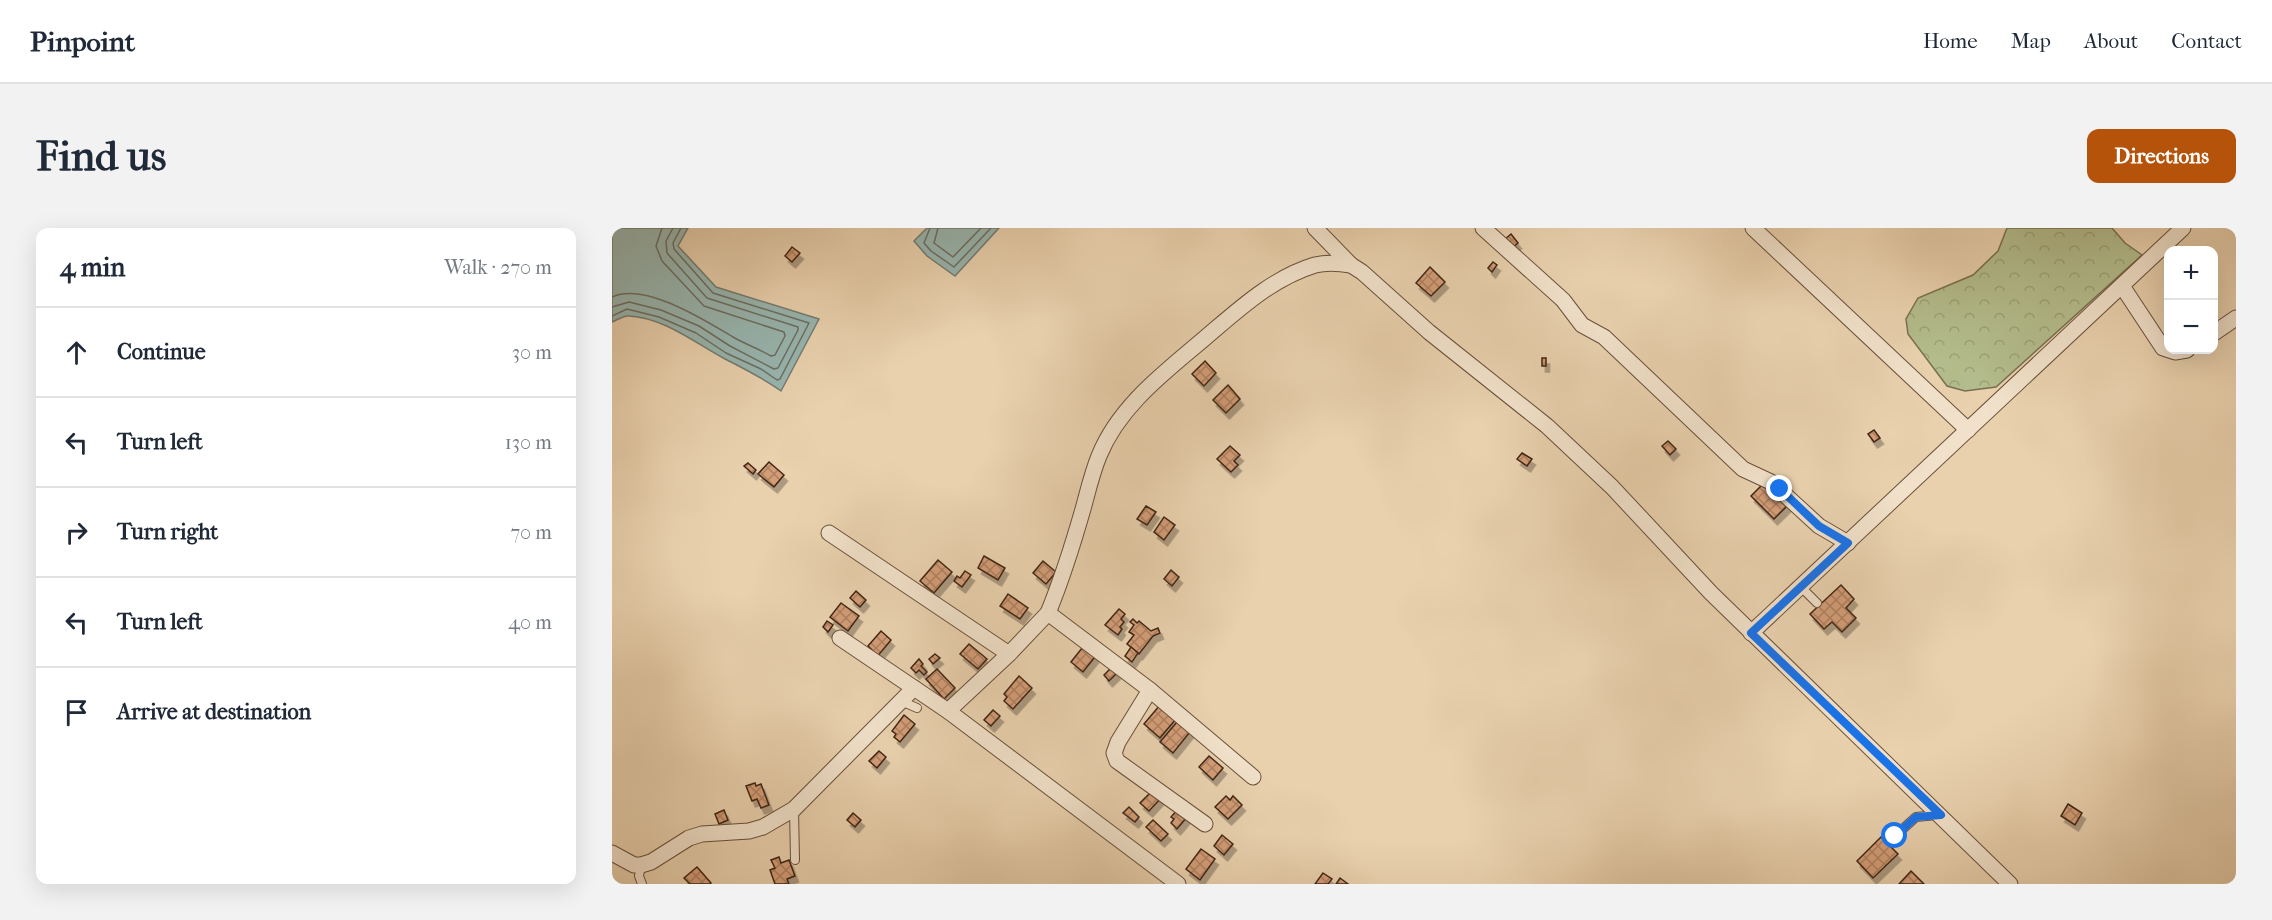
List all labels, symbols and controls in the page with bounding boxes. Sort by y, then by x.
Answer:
text: Pinpoint [30,25,135,58]
text: Home [1923,29,1978,53]
text: Map [2011,29,2051,53]
text: About [2084,29,2138,53]
text: Contact [2171,29,2242,53]
button: Directions [2087,129,2236,183]
text: Find us [36,132,166,181]
map controls [2164,246,2218,354]
button: + [2164,246,2218,300]
text: 4 min [60,252,125,283]
text: Walk · 270 m [444,256,552,279]
button: − [2164,300,2218,354]
icon: ahead [60,336,93,369]
text: Continue [117,339,206,365]
text: 30 m [512,341,552,364]
icon: left [60,426,93,459]
text: Turn left [117,429,203,455]
text: 130 m [505,431,552,454]
route end [1766,475,1792,501]
icon: right [60,516,93,549]
text: Turn right [117,519,218,545]
text: 70 m [510,521,552,544]
icon: left [60,606,93,639]
text: Turn left [117,609,203,635]
text: 40 m [508,611,552,634]
icon: arrive [60,696,93,729]
text: Arrive at destination [117,699,311,725]
route start [1881,822,1907,848]

